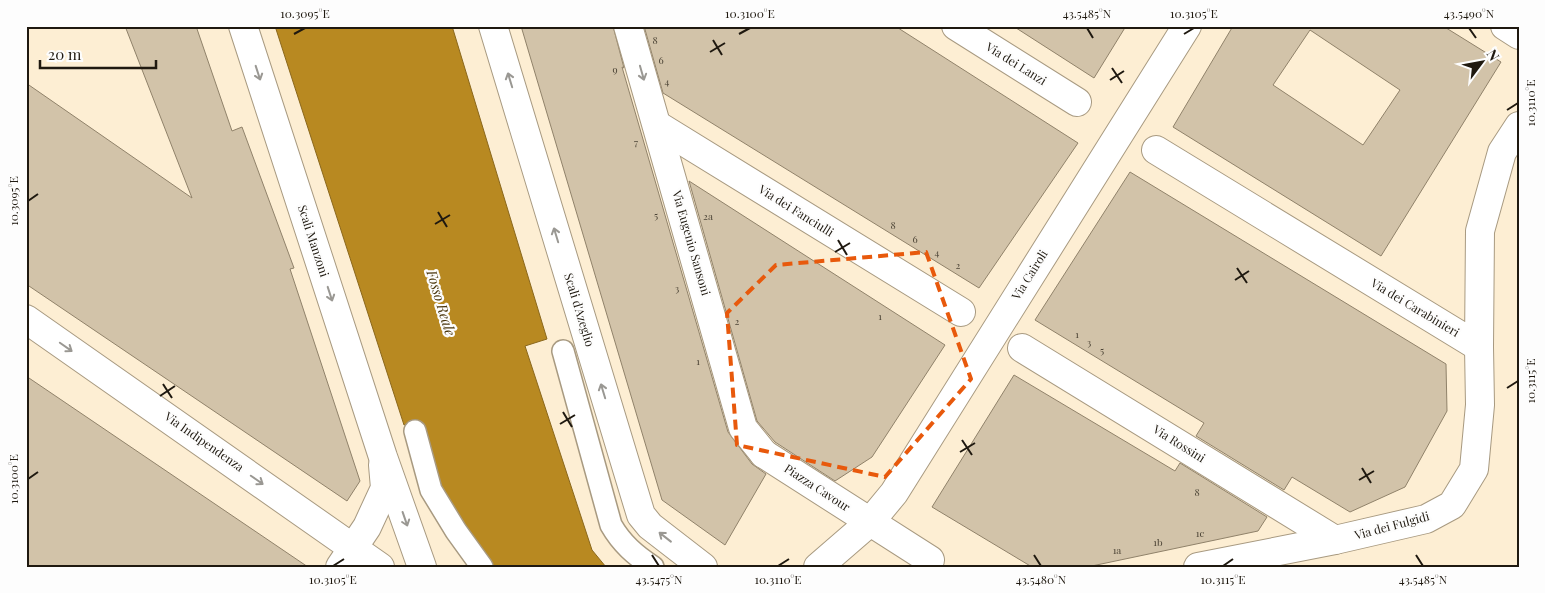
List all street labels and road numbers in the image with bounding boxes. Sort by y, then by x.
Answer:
street label: Via dei Lanzi [982,38,1050,88]
street label: Via dei Fanciulli [755,180,837,240]
street label: Via Eugenio Sansoni [669,187,715,298]
street label: Scali Manzoni [295,203,333,279]
street label: Via Cairoli [1007,246,1051,303]
street label: Scali d'Azeglio [561,271,599,349]
street label: Via dei Carabinieri [1367,274,1463,340]
street label: Via Indipendenza [161,407,247,475]
street label: Via Rossini [1149,420,1209,466]
street label: Piazza Cavour [781,460,854,515]
street label: Via dei Fulgidi [1352,507,1431,543]

